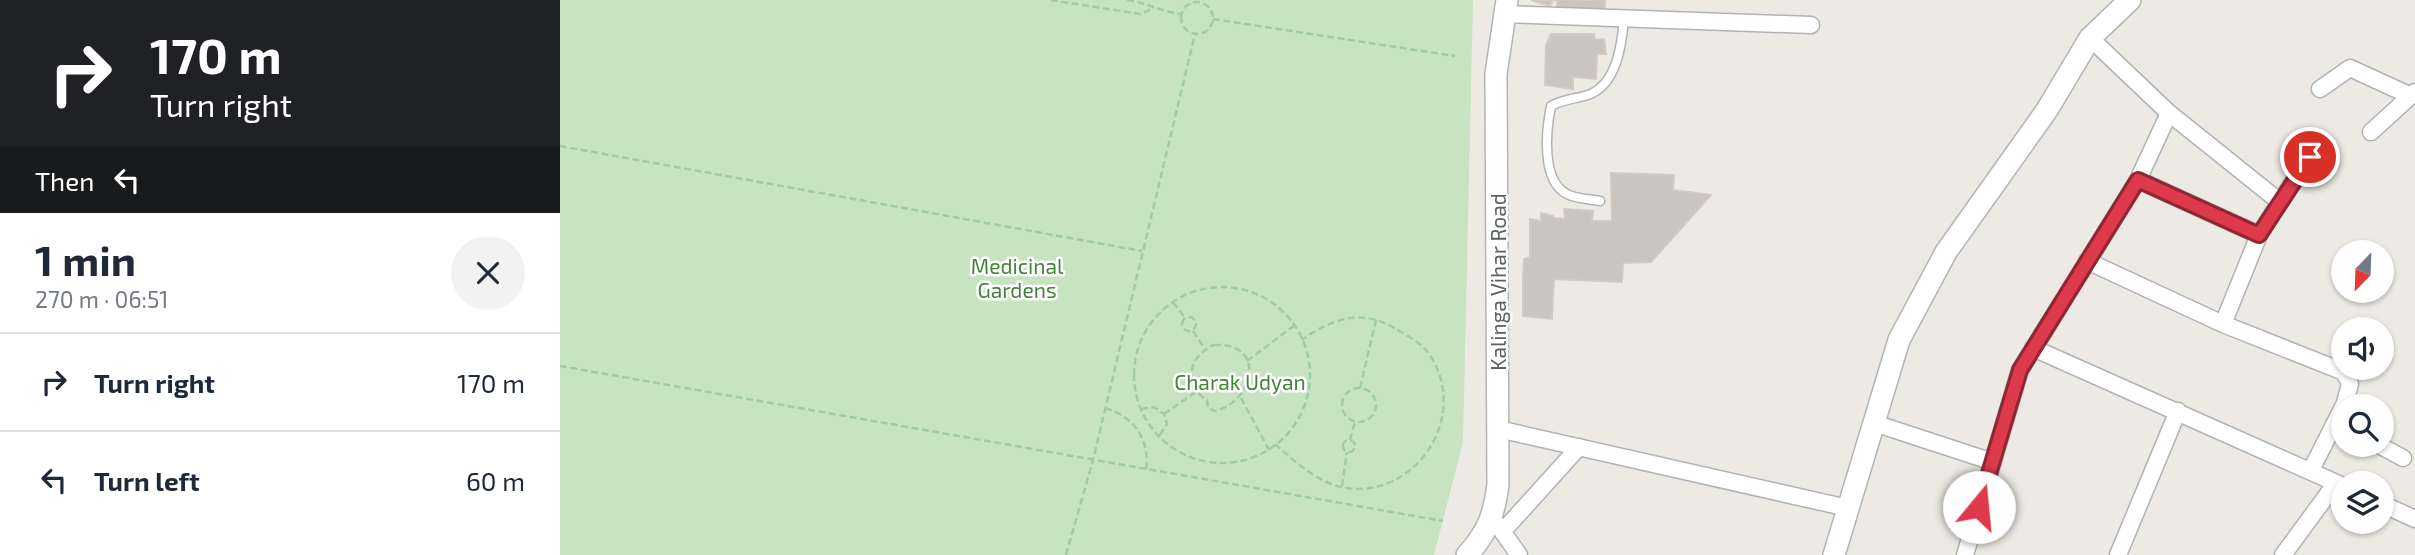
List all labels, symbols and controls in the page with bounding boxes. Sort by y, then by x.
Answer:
text: 170 m [150,25,282,84]
icon: right [35,28,126,119]
text: Turn right [150,85,292,123]
pin [2280,127,2340,187]
icon: arrive [2291,138,2329,176]
icon: left [108,161,146,199]
text: Then [35,165,94,196]
street label: Kalinga Vihar Road [1485,193,1510,371]
text: 1 min [35,234,136,284]
button: close [451,236,525,310]
north arrow [2331,240,2394,303]
map controls [2331,240,2394,534]
park label: Medicinal Gardens [971,253,1064,302]
text: 270 m · 06:51 [35,285,168,313]
button: sound [2331,317,2394,380]
icon: right [35,363,73,401]
text: Turn right [94,367,215,398]
text: 170 m [457,367,525,398]
park label: Charak Udyan [1174,369,1306,394]
button: search [2331,394,2394,457]
icon: left [35,461,73,499]
text: Turn left [94,465,200,496]
text: 60 m [466,465,525,496]
position arrow [1942,470,2016,544]
button: layers [2331,471,2394,534]

